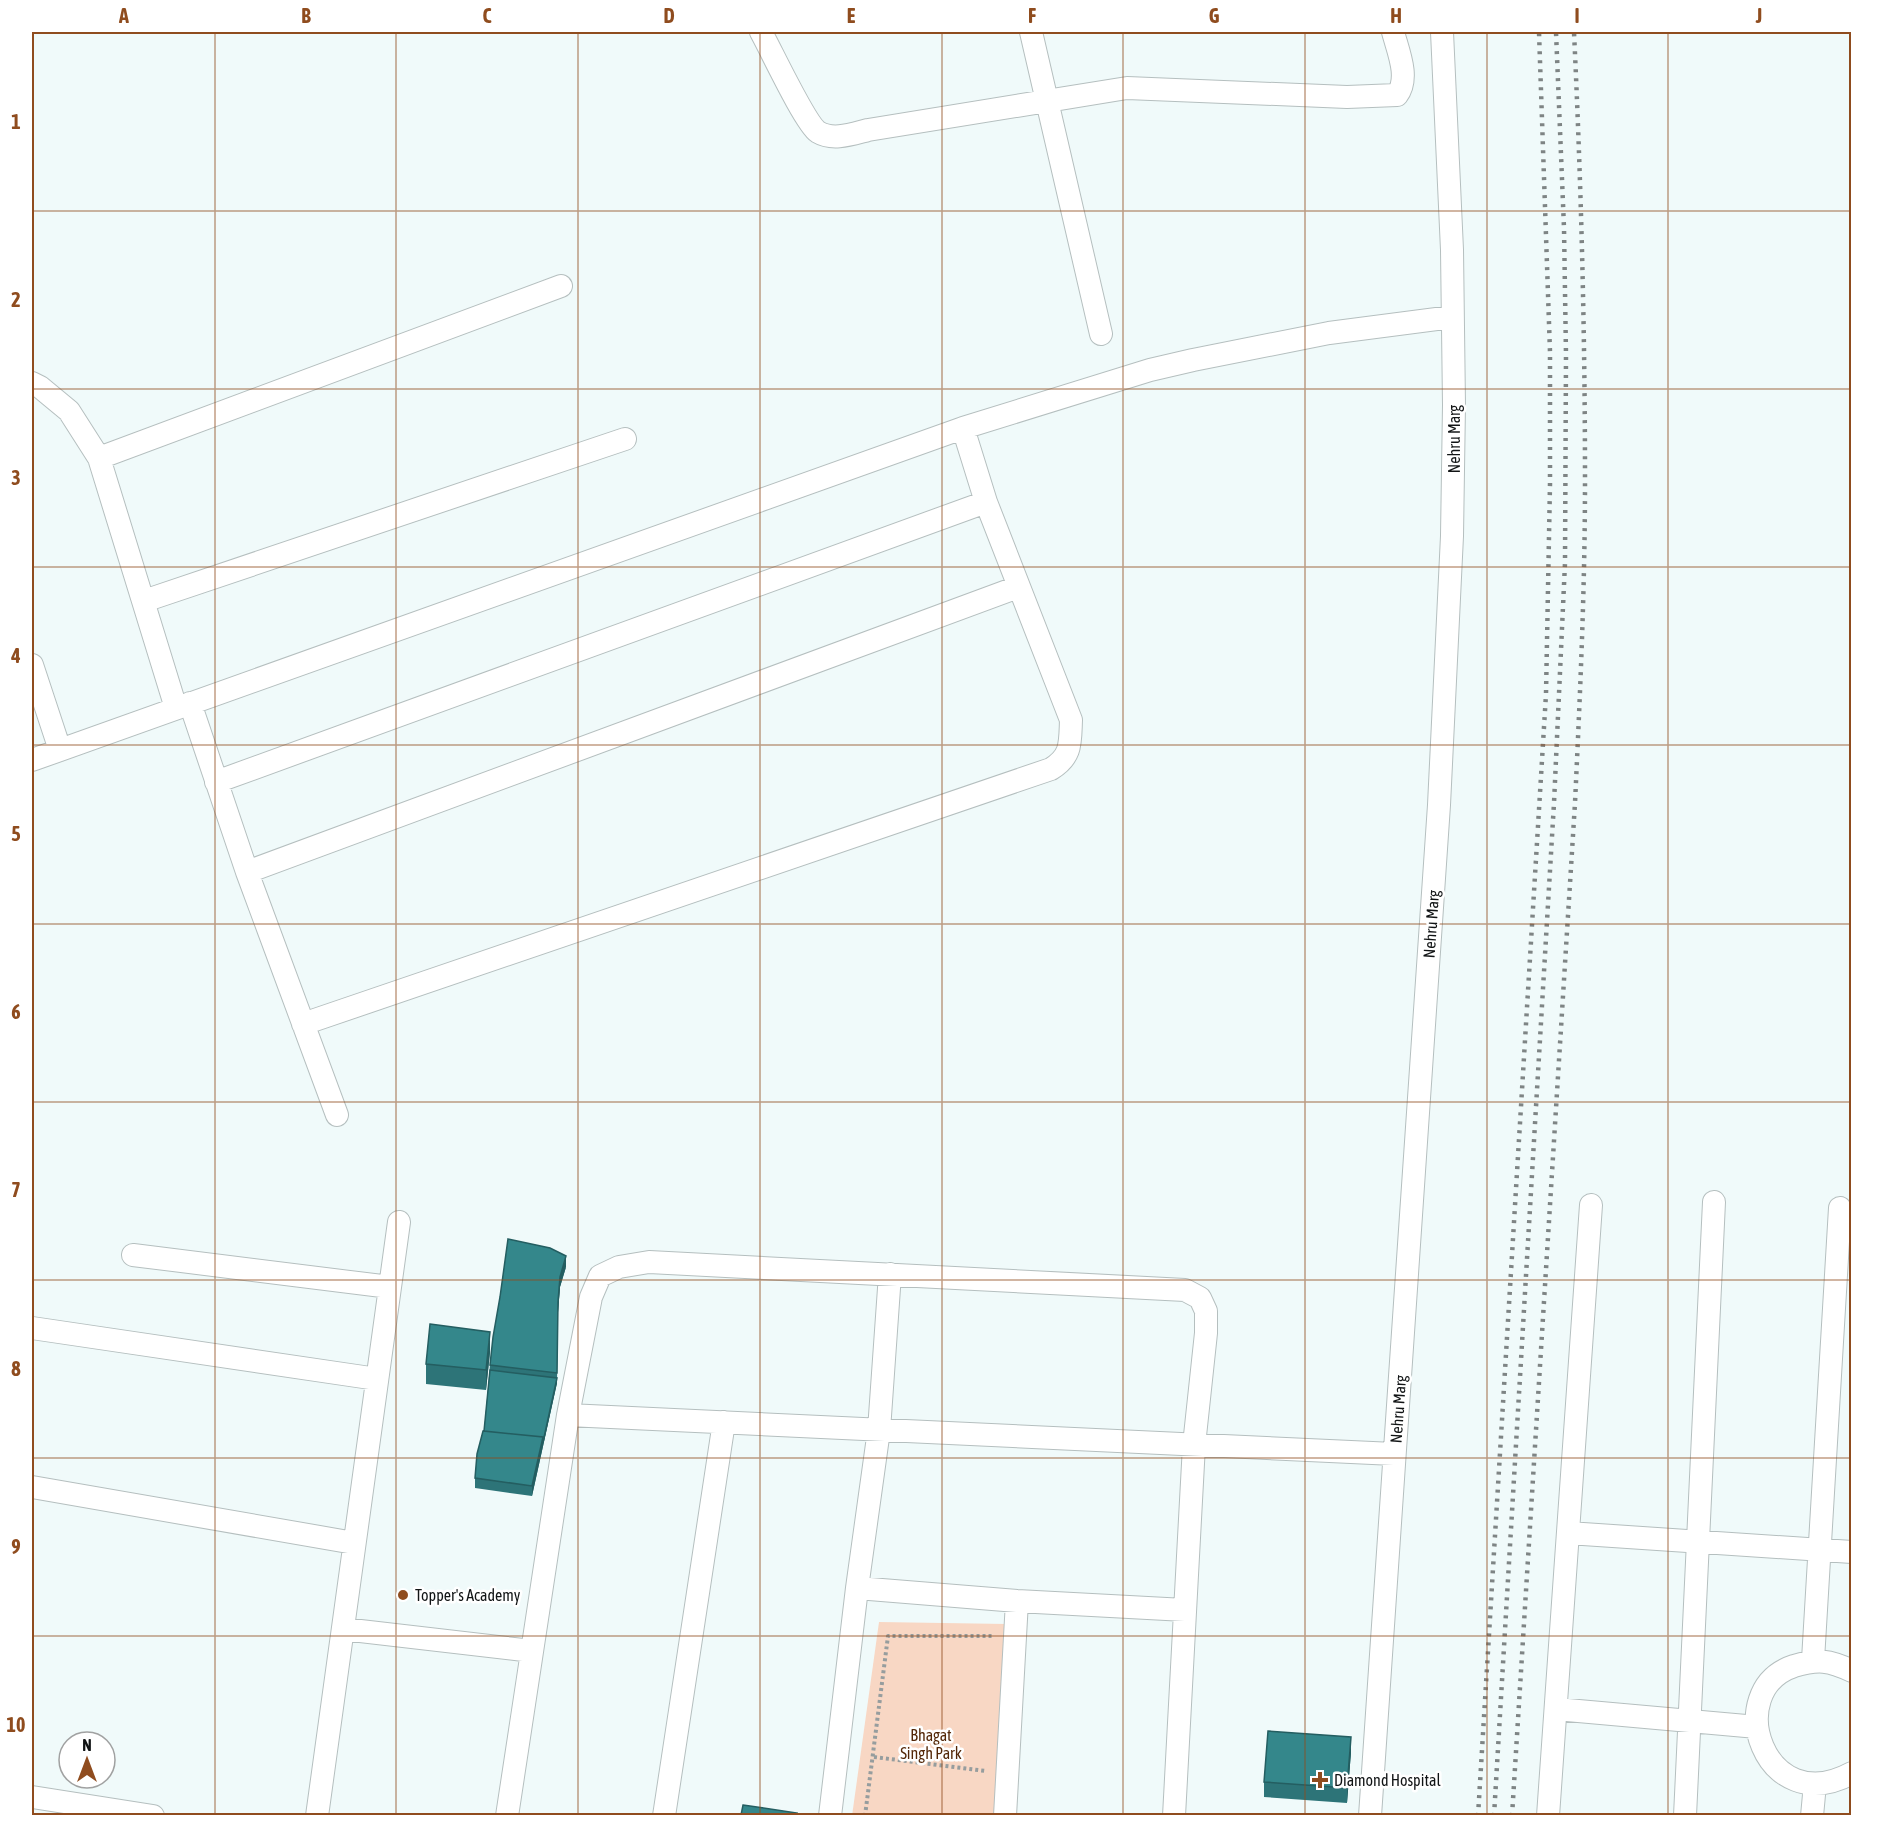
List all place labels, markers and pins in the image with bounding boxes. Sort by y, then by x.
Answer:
place label: Topper's Academy [415,1586,521,1605]
marker: Topper's Academy [396,1588,410,1602]
marker: Diamond Hospital [1311,1771,1329,1789]
place label: Diamond Hospital [1334,1771,1441,1790]

